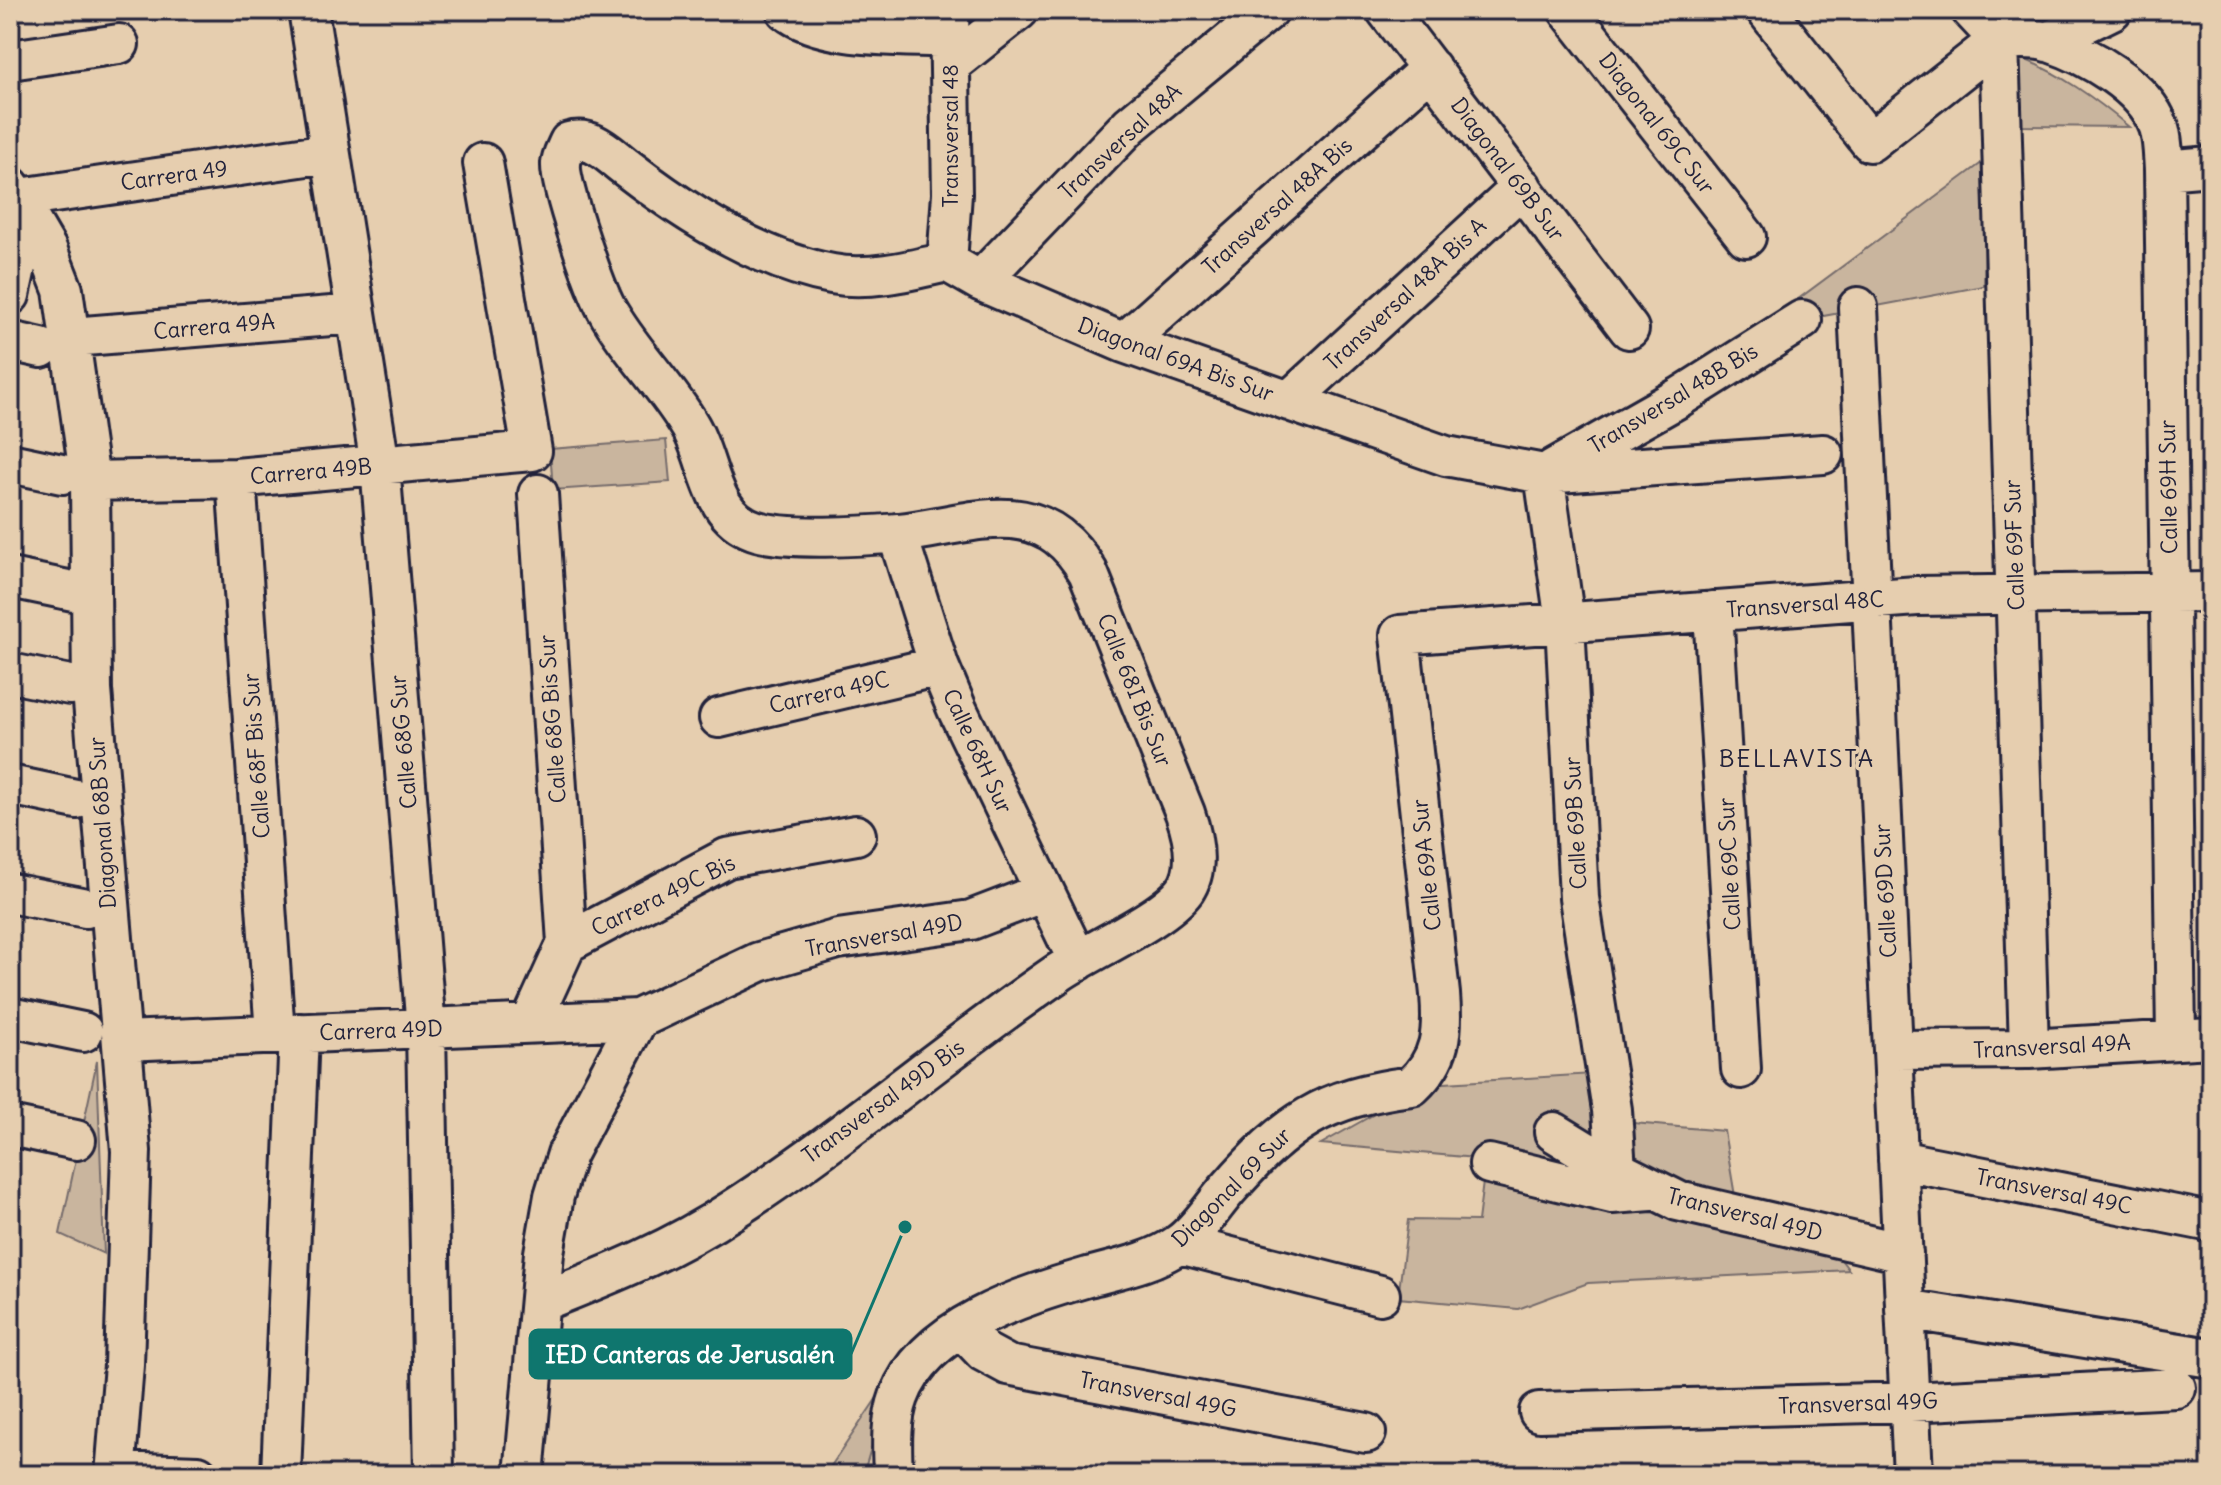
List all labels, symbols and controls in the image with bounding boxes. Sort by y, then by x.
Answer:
street label: Diagonal 69C Sur [1593,47,1721,199]
street label: Transversal 48 [936,64,964,208]
street label: Transversal 48A [1053,77,1187,205]
street label: Diagonal 69B Sur [1445,92,1571,246]
street label: Transversal 48A Bis [1196,131,1358,281]
street label: Carrera 49 [119,154,229,196]
street label: Transversal 48A Bis A [1318,212,1492,376]
street label: Carrera 49A [152,307,276,345]
street label: Diagonal 69A Bis Sur [1074,311,1278,407]
street label: Transversal 48B Bis [1583,336,1763,460]
street label: Calle 69H Sur [2153,420,2183,554]
street label: Carrera 49B [249,452,373,490]
street label: Calle 69F Sur [1998,479,2030,611]
street label: Transversal 48C [1725,585,1885,623]
street label: Calle 68I Bis Sur [1092,609,1178,771]
street label: Calle 68G Bis Sur [532,634,572,804]
street label: Carrera 49C [766,665,892,719]
street label: Calle 68F Bis Sur [236,672,276,840]
street label: Calle 68G Sur [383,674,423,810]
street label: Calle 68H Sur [937,684,1019,818]
street label: Diagonal 68B Sur [82,736,122,910]
district label: BELLAVISTA [1719,743,1875,773]
street label: Calle 69B Sur [1558,756,1592,890]
street label: Calle 69C Sur [1712,797,1746,931]
street label: Calle 69A Sur [1405,798,1447,932]
street label: Calle 69D Sur [1868,823,1902,959]
street label: Carrera 49C Bis [586,848,740,942]
street label: Transversal 49D [803,907,965,963]
street label: Carrera 49D [319,1014,443,1046]
street label: Transversal 49A [1972,1028,2132,1064]
street label: Transversal 49D Bis [796,1033,970,1169]
street label: Diagonal 69 Sur [1165,1121,1297,1253]
street label: Transversal 49C [1974,1162,2134,1220]
street label: Transversal 49D [1664,1181,1826,1247]
callout: IED Canteras de Jerusalén [530,1330,851,1378]
text: IED Canteras de Jerusalén [545,1339,835,1369]
street label: Transversal 49G [1077,1365,1239,1423]
street label: Transversal 49G [1778,1386,1938,1420]

